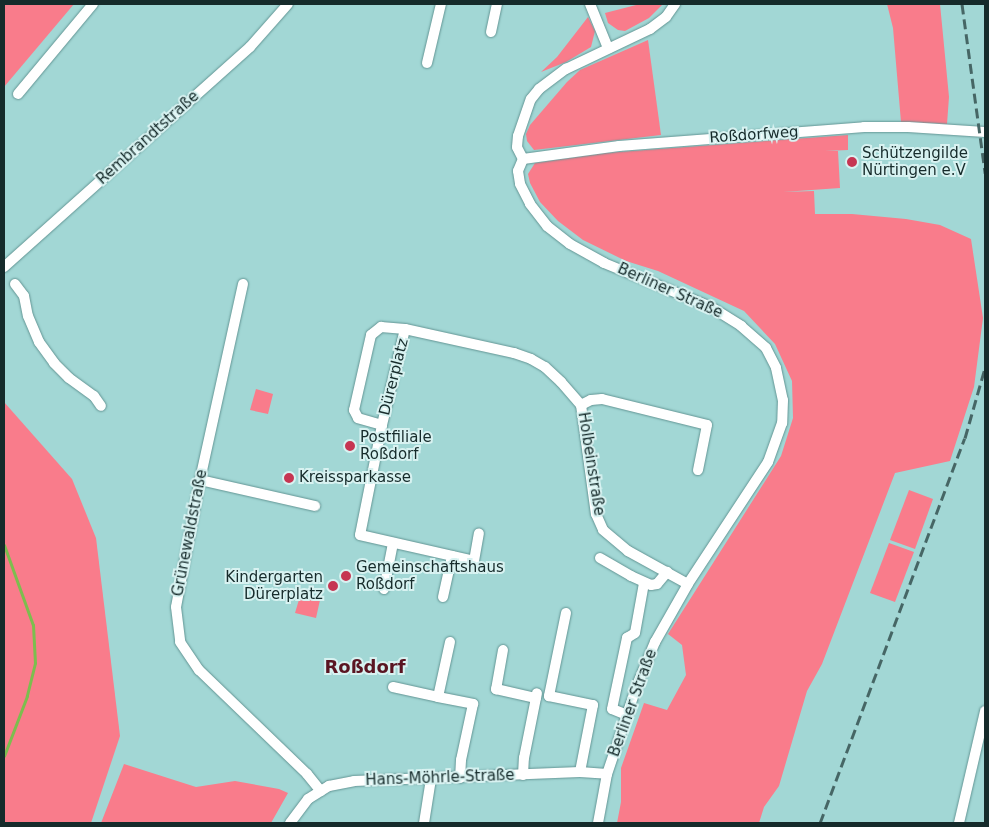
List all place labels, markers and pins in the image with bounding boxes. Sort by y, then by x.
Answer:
place label: Schützengilde Nürtingen e.V [862,144,968,179]
marker: Schützengilde Nürtingen e.V [846,156,858,168]
place label: Postfiliale Roßdorf [360,428,432,463]
marker: Postfiliale Roßdorf [344,440,356,452]
place label: Kreissparkasse [299,469,411,487]
marker: Kreissparkasse [283,472,295,484]
place label: Gemeinschaftshaus Roßdorf [356,558,504,593]
place label: Kindergarten Dürerplatz [225,568,323,603]
marker: Gemeinschaftshaus Roßdorf [340,570,352,582]
marker: Kindergarten Dürerplatz [327,580,339,592]

